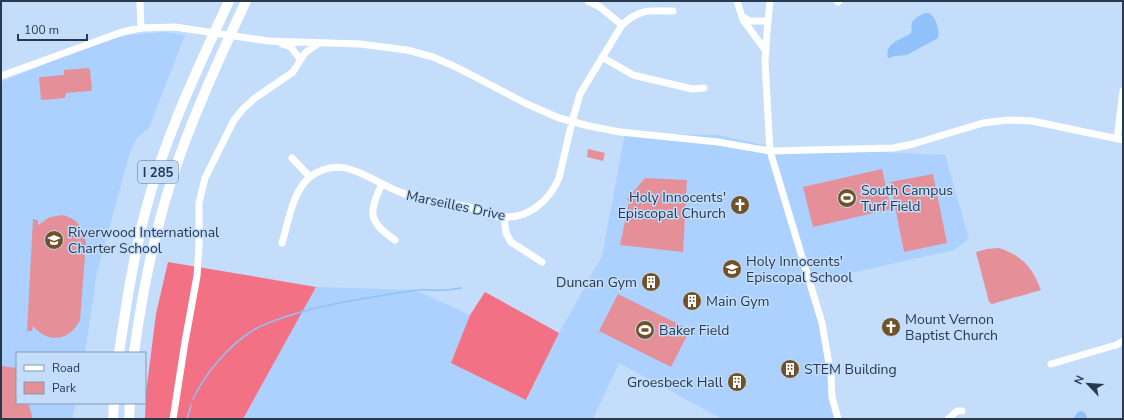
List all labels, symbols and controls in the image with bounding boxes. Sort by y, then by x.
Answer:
scale bar [18,16,87,42]
text: 100 m [24,22,59,38]
road number: I 285 [138,161,178,183]
place label: South Campus Turf Field [861,181,953,216]
street label: Marseilles Drive [405,186,507,225]
sports icon: South Campus Turf Field [836,187,858,209]
place label: Holy Innocents' Episcopal Church [618,188,726,223]
church icon: Holy Innocents' Episcopal Church [729,194,751,216]
place label: Riverwood International Charter School [68,223,220,258]
school or university icon: Riverwood International Charter School [43,229,65,251]
place label: Holy Innocents' Episcopal School [746,252,853,287]
school or university icon: Holy Innocents' Episcopal School [721,258,743,280]
building icon: Duncan Gym [640,271,662,293]
place label: Duncan Gym [556,273,637,292]
building icon: Main Gym [681,290,703,312]
place label: Main Gym [706,292,770,311]
place label: Mount Vernon Baptist Church [905,310,998,345]
church icon: Mount Vernon Baptist Church [880,316,902,338]
sports icon: Baker Field [634,319,656,341]
place label: Baker Field [659,321,729,340]
legend [16,352,146,404]
building icon: STEM Building [779,358,801,380]
text: Road [52,360,80,376]
place label: STEM Building [804,360,897,379]
north arrow [1068,364,1108,404]
building icon: Groesbeck Hall [726,371,748,393]
place label: Groesbeck Hall [627,373,724,392]
text: N [1071,373,1088,387]
text: Park [52,380,77,396]

